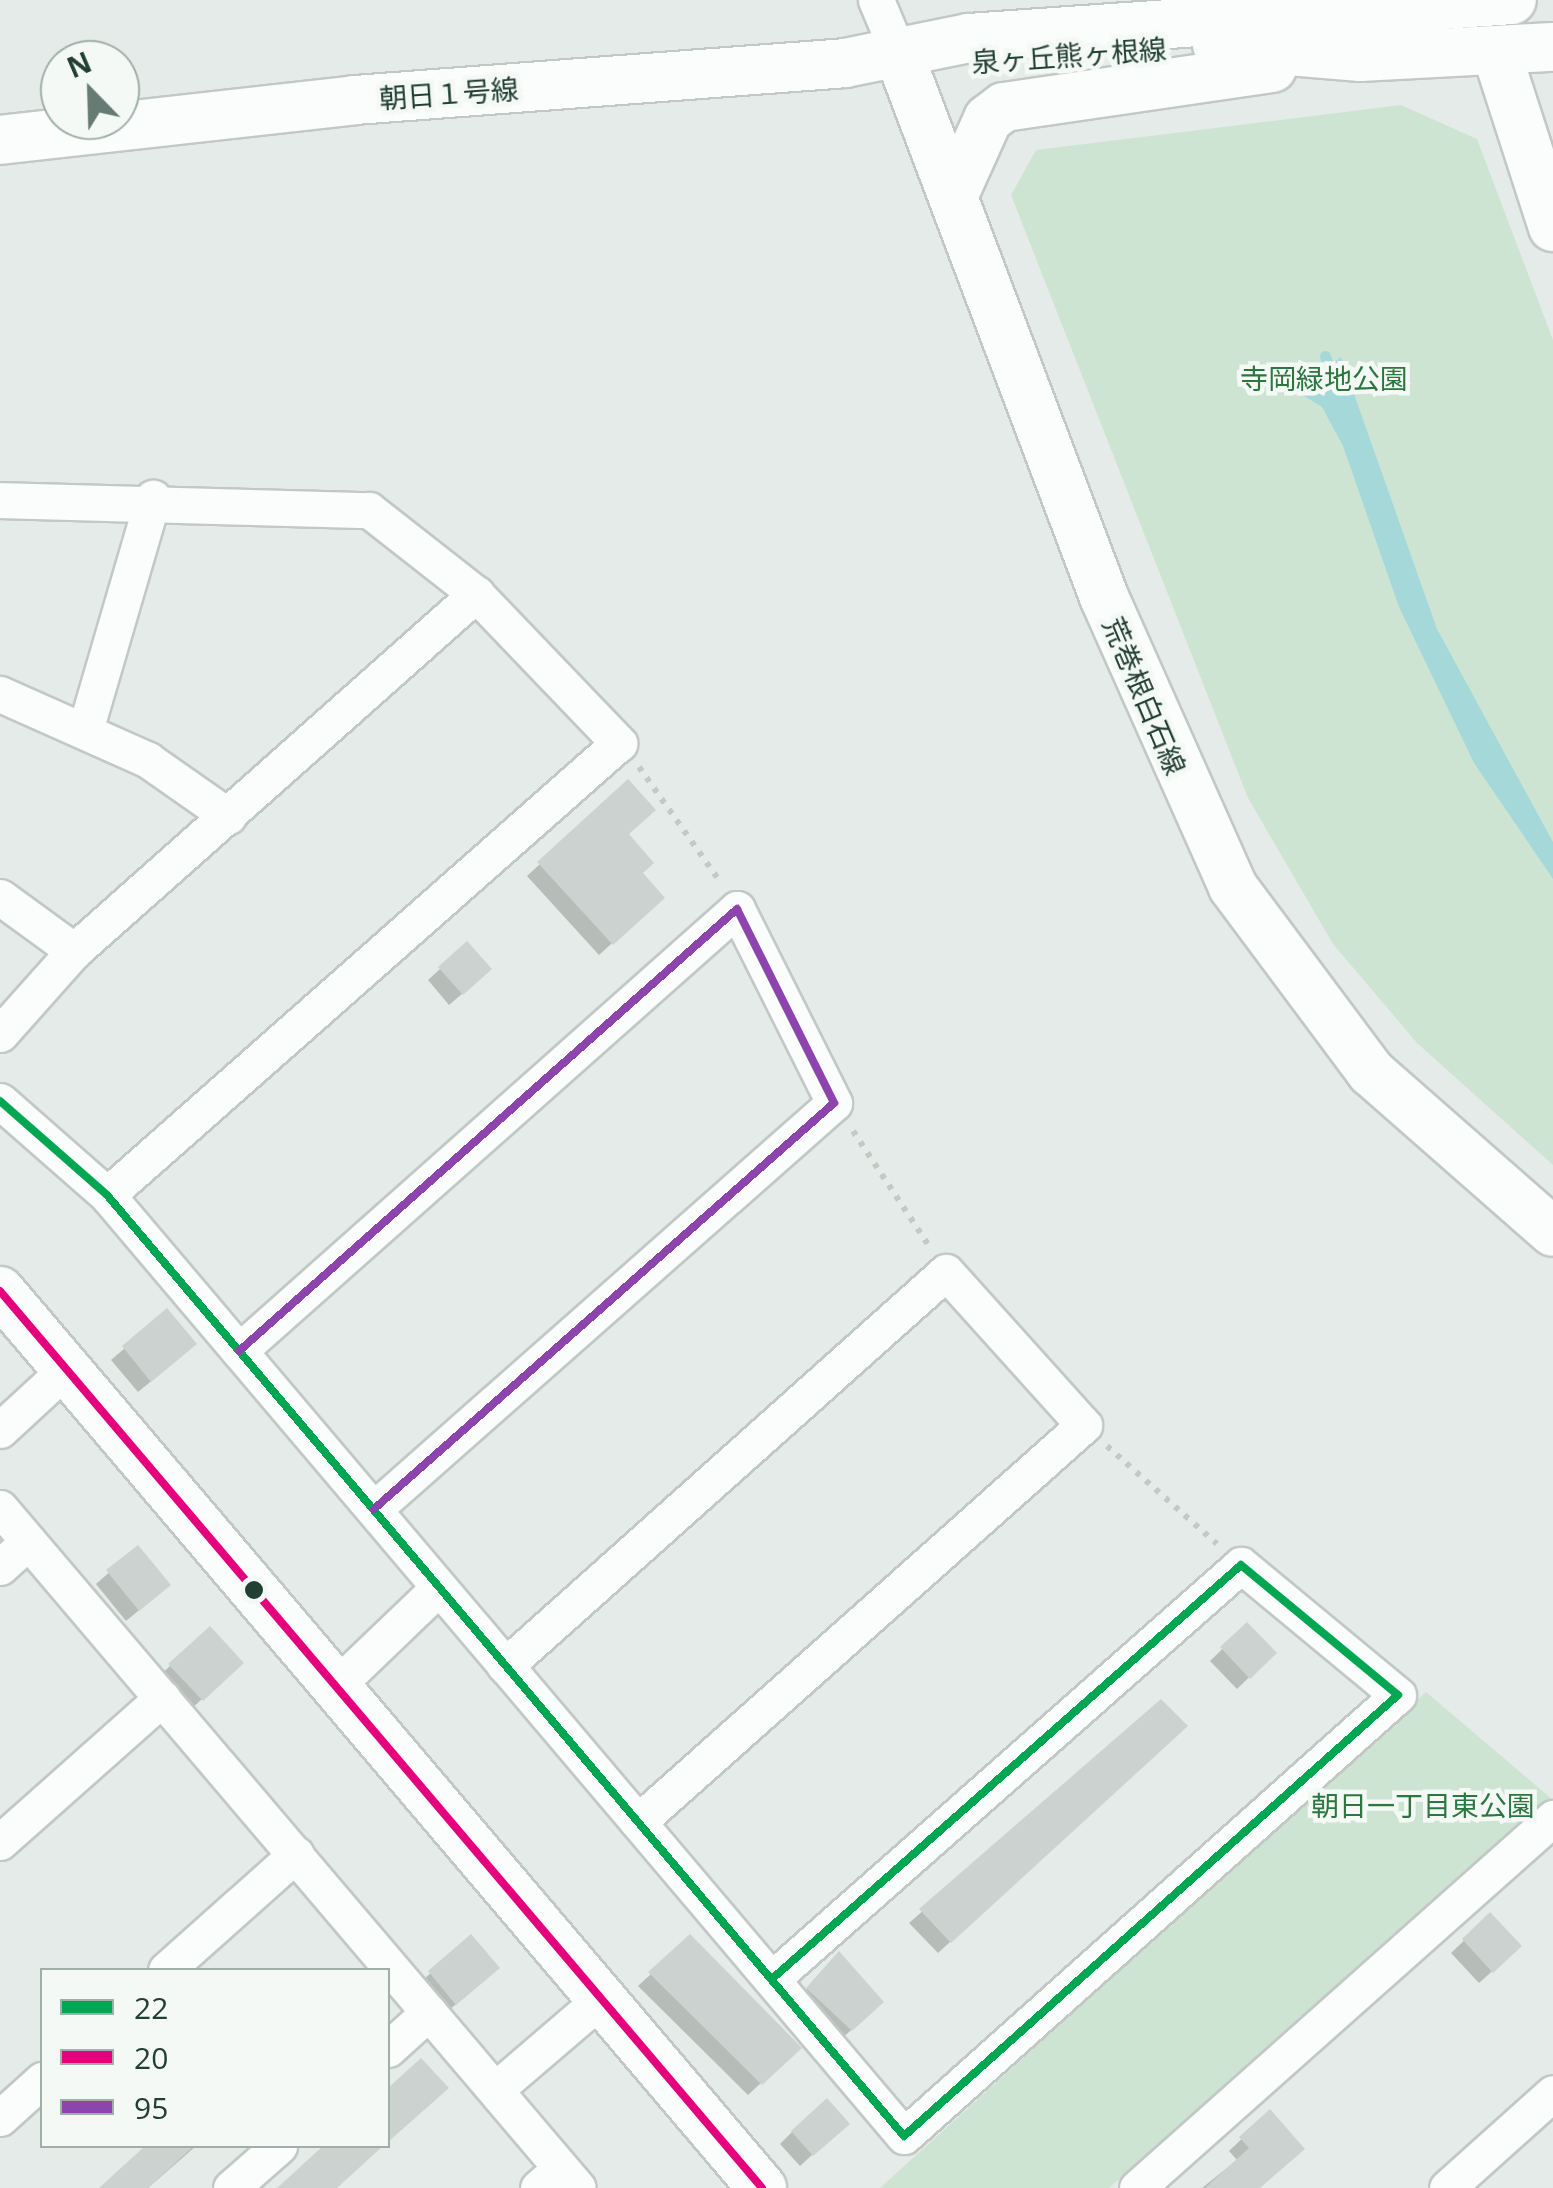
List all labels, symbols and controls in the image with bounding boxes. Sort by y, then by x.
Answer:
street label: 泉ヶ丘熊ヶ根線 [970,31,1168,79]
north arrow [40,40,140,140]
text: N [61,42,97,86]
street label: 朝日１号線 [378,71,520,115]
park label: 寺岡緑地公園 [1240,361,1408,395]
street label: 荒巻根白石線 [1097,612,1193,780]
unlabelled marker [244,1580,264,1600]
park label: 朝日一丁目東公園 [1311,1788,1535,1822]
legend [40,1968,390,2148]
text: 22 [134,1987,168,2028]
text: 20 [134,2037,168,2078]
text: 95 [134,2087,168,2128]

